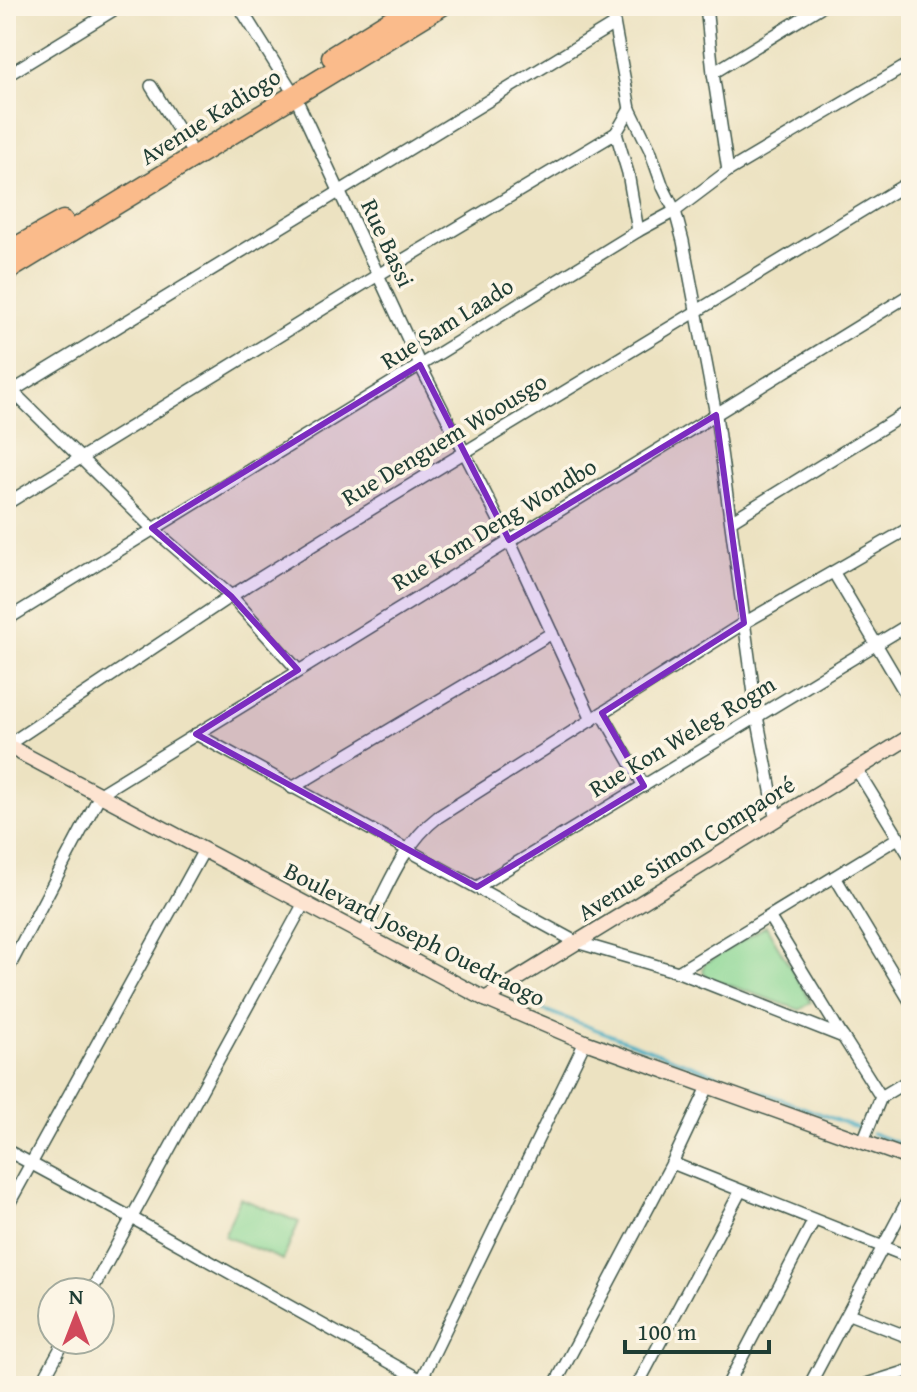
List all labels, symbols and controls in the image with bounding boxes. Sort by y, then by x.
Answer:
street label: Avenue Kadiogo [133,59,287,173]
street label: Rue Bassi [352,193,424,293]
street label: Rue Sam Laado [374,268,520,378]
street label: Rue Denguem Woousgo [335,364,553,514]
street label: Rue Kom Deng Wondbo [385,449,603,599]
street label: Rue Kon Weleg Rogm [582,666,782,806]
street label: Avenue Simon Compaoré [570,767,802,929]
street label: Boulevard Joseph Ouedraogo [278,853,552,1015]
north arrow [36,1276,116,1356]
text: N [69,1280,84,1312]
scale bar [625,1304,769,1354]
text: 100 m [637,1314,697,1349]

